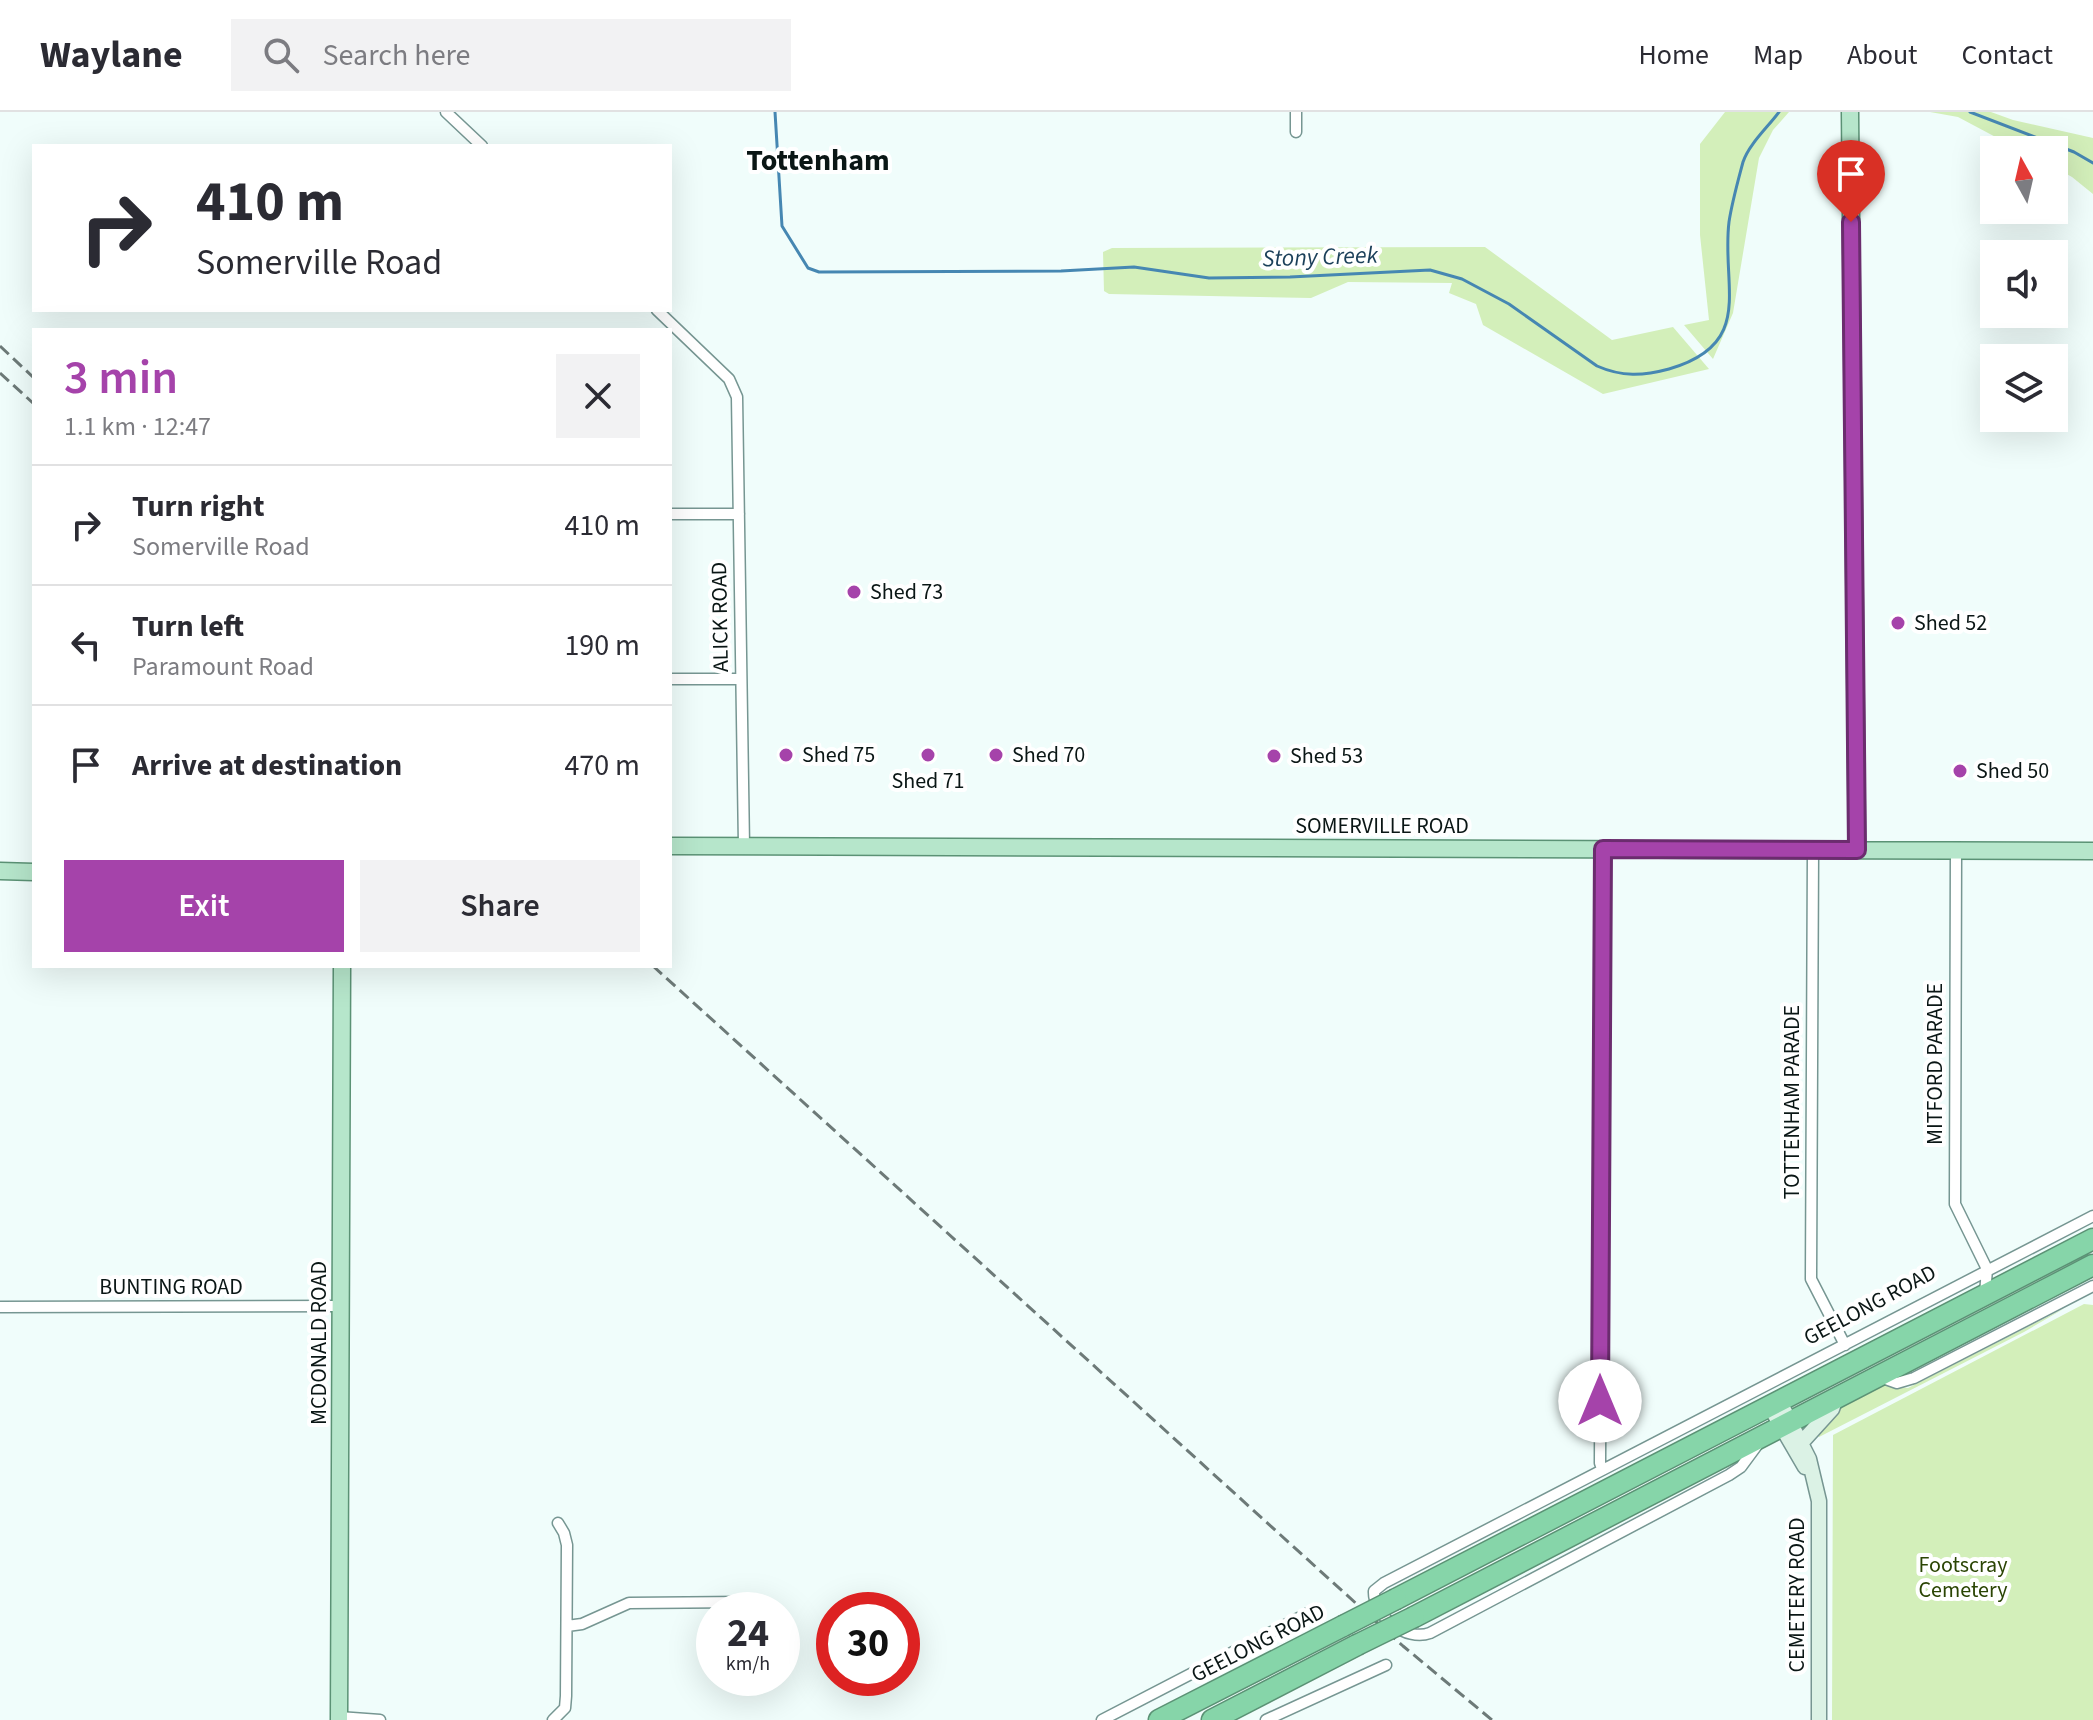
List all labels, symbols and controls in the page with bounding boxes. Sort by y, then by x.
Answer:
search box [231,19,791,91]
text: Waylane [40,28,183,82]
icon: search [259,33,303,77]
text: Search here [323,34,471,77]
text: Home [1638,35,1709,75]
text: Map [1753,35,1803,75]
text: About [1847,35,1918,75]
text: Contact [1962,35,2053,75]
north arrow [1980,136,2068,224]
map controls [1980,136,2068,432]
district label: Tottenham [746,139,890,182]
pin [1817,140,1885,222]
icon: arrive [1829,152,1873,196]
text: 410 m [196,163,344,242]
icon: right [64,176,168,280]
text: Somerville Road [196,237,442,288]
water label: Stony Creek [1262,237,1379,277]
button: sound [1980,240,2068,328]
text: 3 min [64,344,178,412]
button: layers [1980,344,2068,432]
button: close [556,354,640,438]
text: 1.1 km · 12:47 [64,408,211,445]
text: Turn right [132,485,264,528]
icon: right [64,503,108,547]
text: 410 m [564,504,640,547]
text: Somerville Road [132,528,310,565]
street label: ALICK ROAD [703,561,737,673]
place label: Shed 73 [870,576,943,608]
marker: Shed 73 [845,583,863,601]
text: Turn left [132,605,244,648]
place label: Shed 52 [1914,607,1987,639]
marker: Shed 52 [1889,614,1907,632]
icon: left [64,623,108,667]
text: 190 m [564,624,640,667]
text: Paramount Road [132,648,314,685]
place label: Shed 75 [802,739,875,771]
place label: Shed 70 [1012,739,1085,771]
place label: Shed 53 [1290,740,1363,772]
icon: arrive [64,743,108,787]
text: Arrive at destination [132,744,402,787]
text: 470 m [564,744,640,787]
marker: Shed 75 [777,746,795,764]
marker: Shed 71 [919,746,937,764]
marker: Shed 70 [987,746,1005,764]
marker: Shed 53 [1265,747,1283,765]
place label: Shed 50 [1976,755,2049,787]
marker: Shed 50 [1951,762,1969,780]
place label: Shed 71 [891,765,965,797]
street label: SOMERVILLE ROAD [1295,810,1469,842]
button: Exit [64,860,344,952]
button: Share [360,860,640,952]
street label: MITFORD PARADE [1919,983,1951,1145]
street label: TOTTENHAM PARADE [1776,1005,1808,1199]
street label: GEELONG ROAD [1798,1257,1942,1353]
street label: MCDONALD ROAD [303,1261,335,1425]
street label: BUNTING ROAD [99,1271,243,1303]
position arrow [1558,1359,1642,1443]
street label: CEMETERY ROAD [1781,1518,1813,1672]
park label: Footscray Cemetery [1919,1549,2008,1606]
speed limit sign: 30 [816,1592,920,1696]
street label: GEELONG ROAD [1186,1596,1330,1690]
text: 24 [727,1605,769,1662]
text: km/h [726,1650,770,1678]

